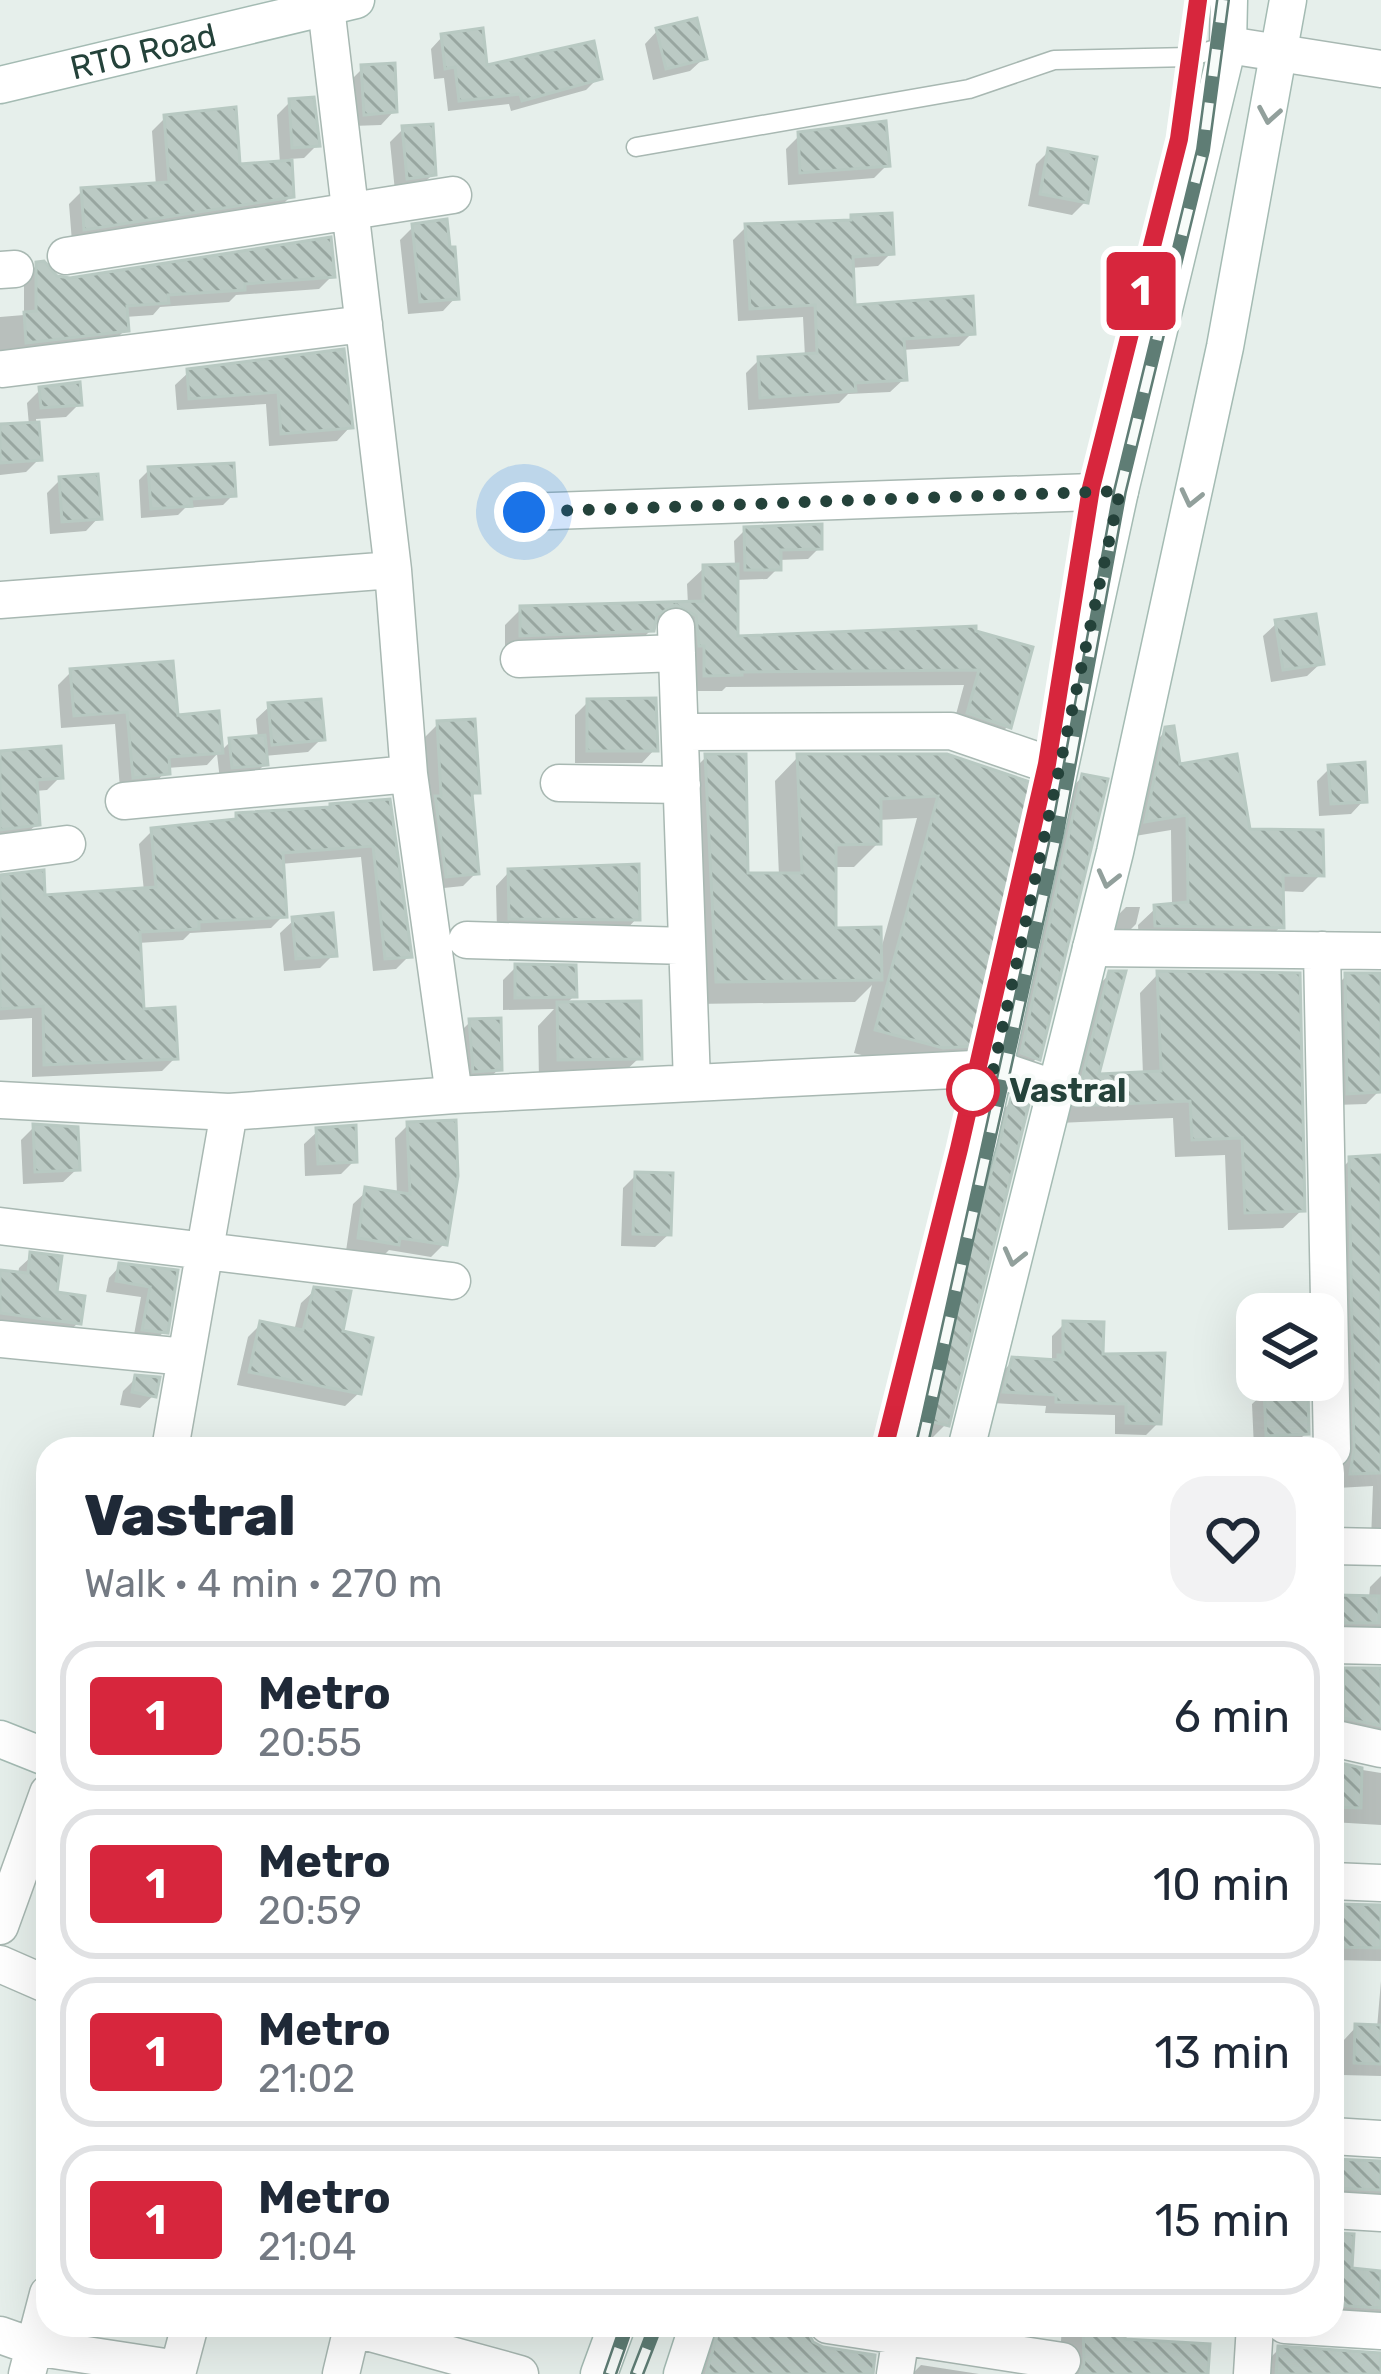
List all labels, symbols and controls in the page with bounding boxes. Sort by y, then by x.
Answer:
street label: RTO Road [66,15,220,88]
one-way arrow [1257,105,1282,125]
line badge: 1 [1102,252,1180,330]
text: 1 [1131,266,1151,316]
your location [494,482,554,542]
one-way arrow [1180,487,1205,507]
one-way arrow [1097,868,1122,888]
marker: Vastral [948,1065,998,1115]
place label: Vastral [1009,1071,1127,1110]
one-way arrow [1003,1246,1028,1267]
map controls [1236,1293,1344,1401]
button: layers [1236,1293,1344,1401]
button: heart [1170,1476,1296,1602]
text: Vastral [84,1482,296,1549]
text: Walk · 4 min · 270 m [84,1561,443,1607]
text: Metro [258,1667,391,1720]
text: 6 min [1174,1690,1290,1743]
text: 1 [146,1691,166,1741]
text: 20:55 [258,1720,362,1766]
text: Metro [258,1835,391,1888]
text: 10 min [1153,1858,1290,1911]
text: 1 [146,1859,166,1909]
text: 20:59 [258,1888,362,1934]
text: Metro [258,2003,391,2056]
text: 13 min [1155,2026,1290,2079]
text: 1 [146,2027,166,2077]
text: 21:02 [258,2056,355,2102]
text: Metro [258,2171,391,2224]
text: 15 min [1155,2194,1290,2247]
text: 1 [146,2195,166,2245]
text: 21:04 [258,2224,357,2270]

